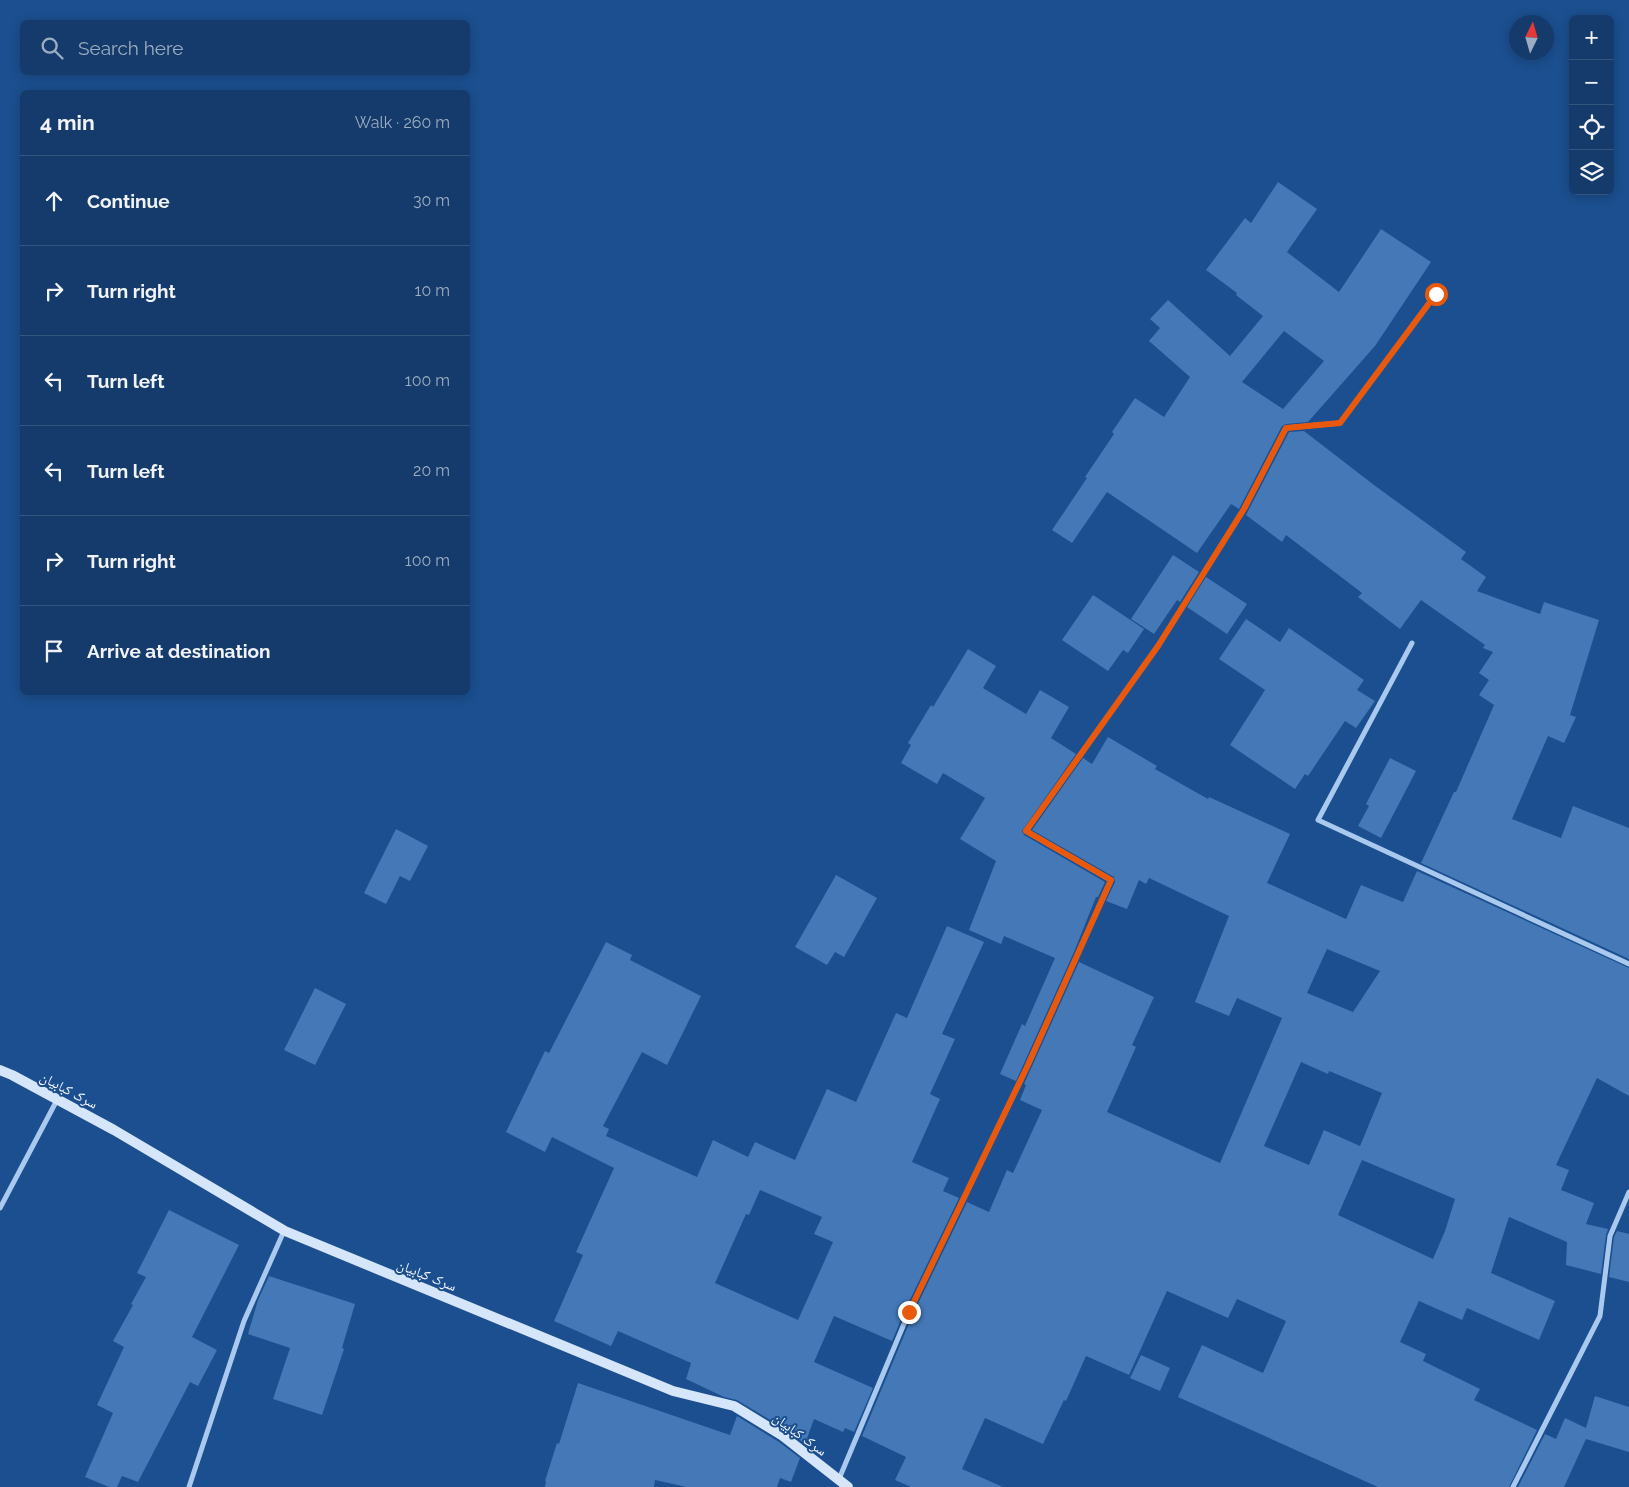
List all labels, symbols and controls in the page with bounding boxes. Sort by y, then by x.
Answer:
north arrow [1509,15,1554,60]
map controls [1569,15,1614,195]
button: + [1569,15,1614,60]
search box [20,20,470,75]
icon: search [38,34,66,62]
text: Search here [78,37,184,59]
button: − [1569,60,1614,105]
button: locate [1569,105,1614,150]
text: 4 min [40,110,95,135]
text: Walk · 260 m [355,113,450,132]
button: layers [1569,150,1614,195]
icon: ahead [40,187,68,215]
text: Continue [87,190,170,212]
text: 30 m [413,191,450,210]
icon: right [40,277,68,305]
text: Turn right [87,280,176,302]
text: 10 m [415,281,450,300]
route start [1425,283,1448,306]
icon: left [40,367,68,395]
text: Turn left [87,370,164,392]
text: 100 m [405,371,450,390]
icon: left [40,457,68,485]
text: Turn left [87,460,164,482]
text: 20 m [413,461,450,480]
icon: right [40,547,68,575]
text: Turn right [87,550,176,572]
text: 100 m [405,551,450,570]
icon: arrive [40,637,68,665]
text: Arrive at destination [87,640,271,662]
street label: سرک کبابیان [37,1068,100,1113]
street label: سرک کبابیان [395,1256,459,1295]
route end [898,1301,921,1324]
street label: سرک کبابیان [769,1409,830,1460]

